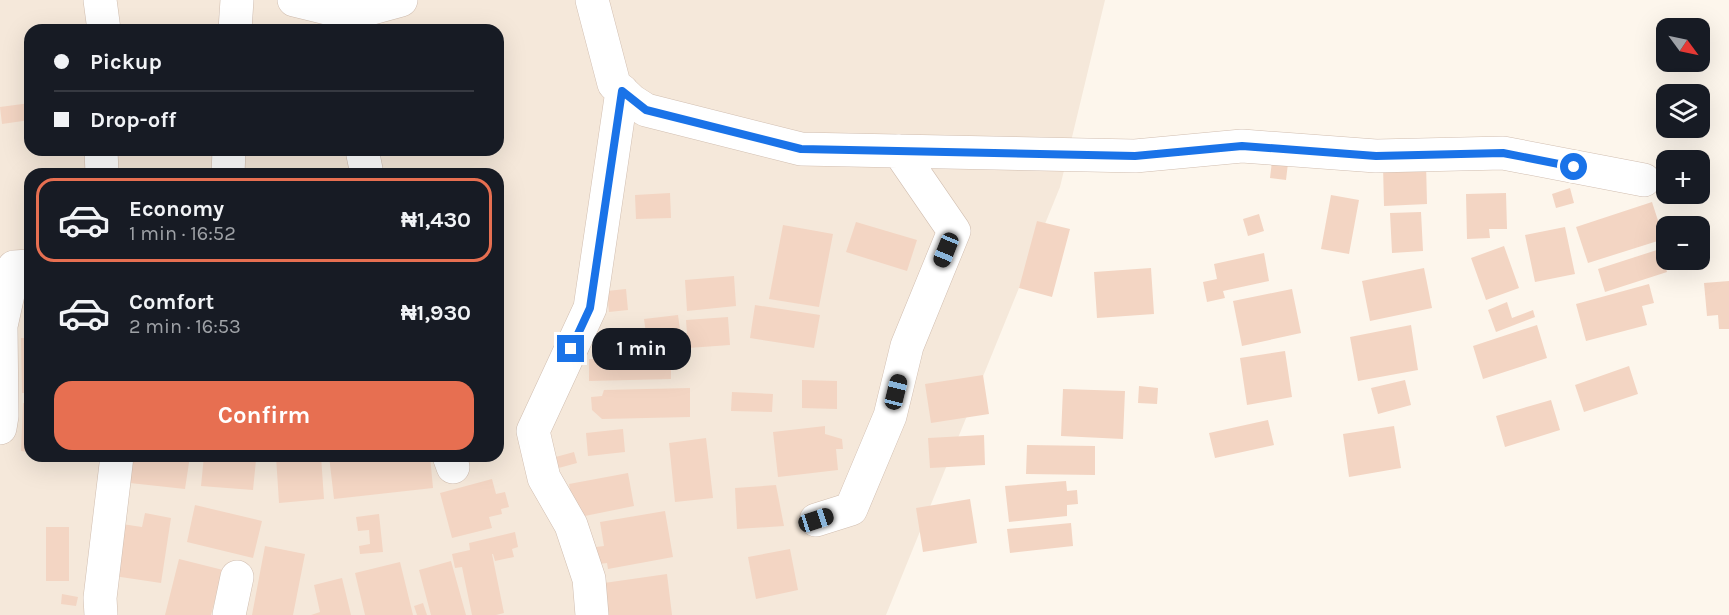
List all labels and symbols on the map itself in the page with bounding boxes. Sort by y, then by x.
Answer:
north arrow [1656,18,1710,72]
route start [1560,153,1587,180]
car [931,230,961,270]
callout: 1 min [592,328,691,370]
route end [557,335,584,362]
car [883,372,909,412]
car [796,506,836,534]

